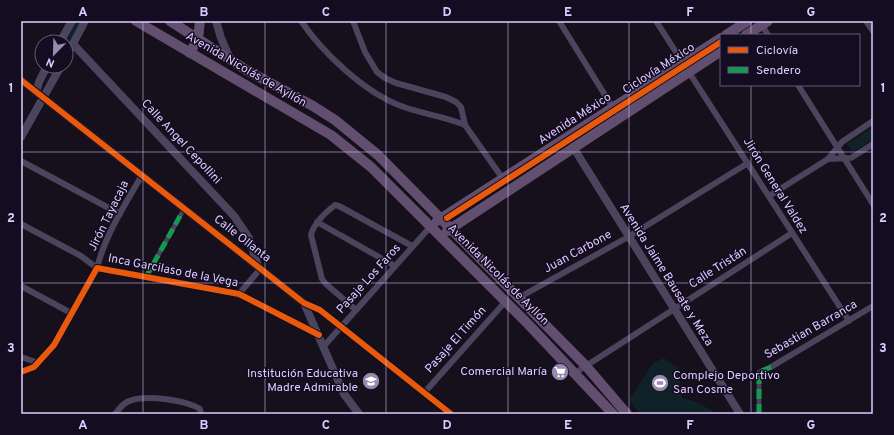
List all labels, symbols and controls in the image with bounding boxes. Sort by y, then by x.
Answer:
text: A [78,5,88,21]
text: B [200,5,209,21]
text: C [322,5,330,21]
text: D [442,5,452,21]
text: E [564,5,572,21]
text: F [686,5,694,21]
text: G [807,5,816,21]
street label: Avenida Nicolás de Ayllón [183,29,309,111]
north arrow [34,34,74,74]
legend [720,34,860,86]
street label: Ciclovía México [620,39,698,98]
text: Ciclovía [756,43,798,59]
text: N [44,54,57,70]
text: Sendero [756,63,801,79]
text: 1 [8,81,14,97]
text: 1 [880,81,886,97]
street label: Avenida México [535,89,615,149]
street label: Calle Angel Cepollini [137,96,225,188]
street label: Jirón General Valdez [739,135,811,237]
street label: Jirón Tayacaja [85,178,133,254]
street label: Avenida Jaime Bausate y Meza [615,201,717,349]
text: 2 [7,211,15,227]
text: 2 [879,211,887,227]
street label: Calle Ollanta [210,212,274,266]
street label: Avenida Nicolás de Ayllón [444,221,552,329]
street label: Juan Carbone [541,227,615,277]
street label: Pasaje Los Faros [333,241,405,317]
street label: Calle Tristán [686,243,750,293]
street label: Inca Garcilaso de la Vega [107,251,239,291]
street label: Sebastian Barranca [762,297,860,363]
street label: Pasaje El Timón [422,303,490,377]
text: 3 [7,341,15,357]
text: 3 [879,341,887,357]
supermarket icon: Comercial María [550,362,570,382]
place label: Comercial María [460,364,547,380]
place label: Institución Educativa Madre Admirable [247,366,358,396]
place label: Complejo Deportivo San Cosme [673,368,780,398]
school or university icon: Institución Educativa Madre Admirable [361,371,381,391]
sports icon: Complejo Deportivo San Cosme [650,373,670,393]
text: A [78,418,88,434]
text: B [200,418,209,434]
text: C [322,418,330,434]
text: D [442,418,452,434]
text: E [564,418,572,434]
text: F [686,418,694,434]
text: G [807,418,816,434]

